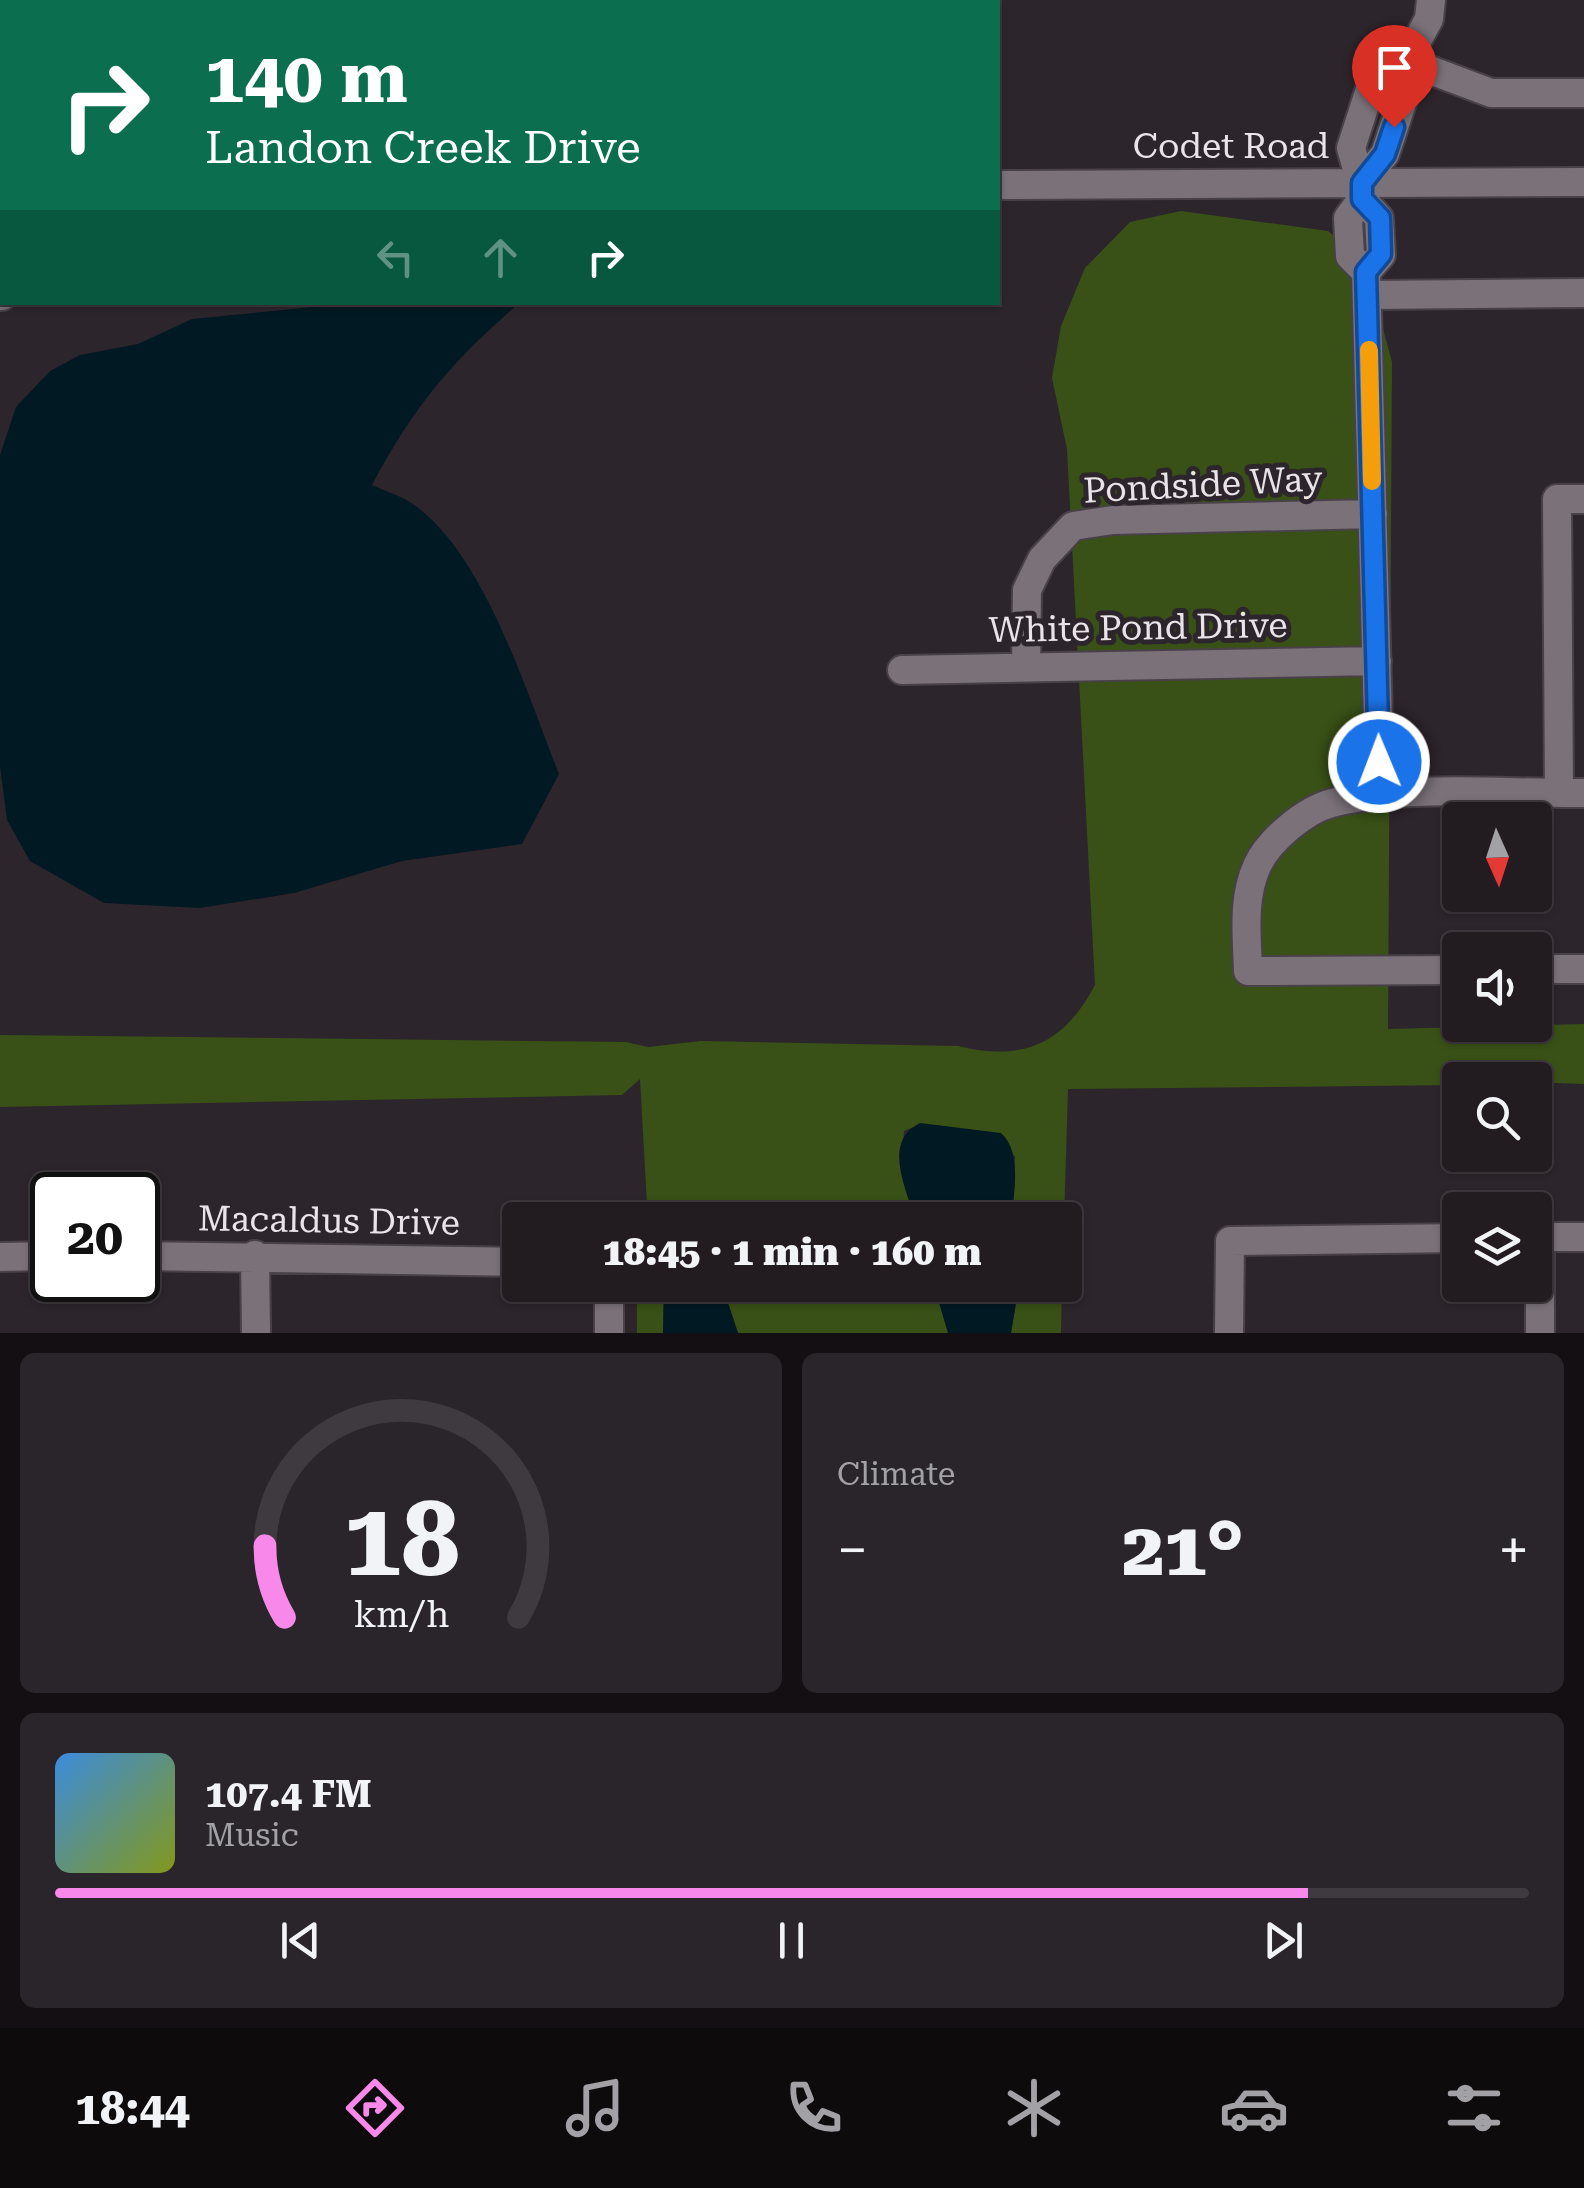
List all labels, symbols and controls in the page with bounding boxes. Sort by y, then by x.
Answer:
pin [1352,25,1437,128]
text: 140 m [205,37,408,119]
icon: right [40,40,170,170]
icon: arrive [1367,40,1422,95]
text: Landon Creek Drive [205,121,641,174]
street label: Codet Road [1133,126,1329,167]
icon: left [368,230,423,285]
icon: ahead [473,230,528,285]
icon: right [578,230,633,285]
street label: Pondside Way [1082,458,1324,512]
street label: White Pond Drive [988,605,1288,651]
position arrow [1327,710,1431,814]
north arrow [1442,802,1552,912]
map controls [1442,802,1552,1302]
button: sound [1442,932,1552,1042]
button: search [1442,1062,1552,1172]
speed limit sign: 20 [30,1172,160,1302]
button: layers [1442,1192,1552,1302]
street label: Macaldus Drive [198,1198,460,1244]
text: 18:45 · 1 min · 160 m [602,1230,982,1274]
text: Climate [837,1455,955,1493]
text: 18 [343,1479,459,1600]
text: 21° [1122,1505,1244,1593]
text: − [837,1518,868,1582]
text: + [1498,1518,1529,1582]
text: km/h [353,1594,449,1636]
text: 107.4 FM [205,1772,372,1816]
text: Music [205,1816,299,1854]
icon: previous [273,1913,328,1968]
icon: pause [764,1913,819,1968]
icon: next [1256,1913,1311,1968]
icon: directions [340,2073,410,2143]
icon: music [560,2073,630,2143]
icon: phone [779,2073,849,2143]
icon: climate [999,2073,1069,2143]
icon: car [1219,2073,1289,2143]
icon: filters [1439,2073,1509,2143]
text: 18:44 [75,2082,190,2135]

